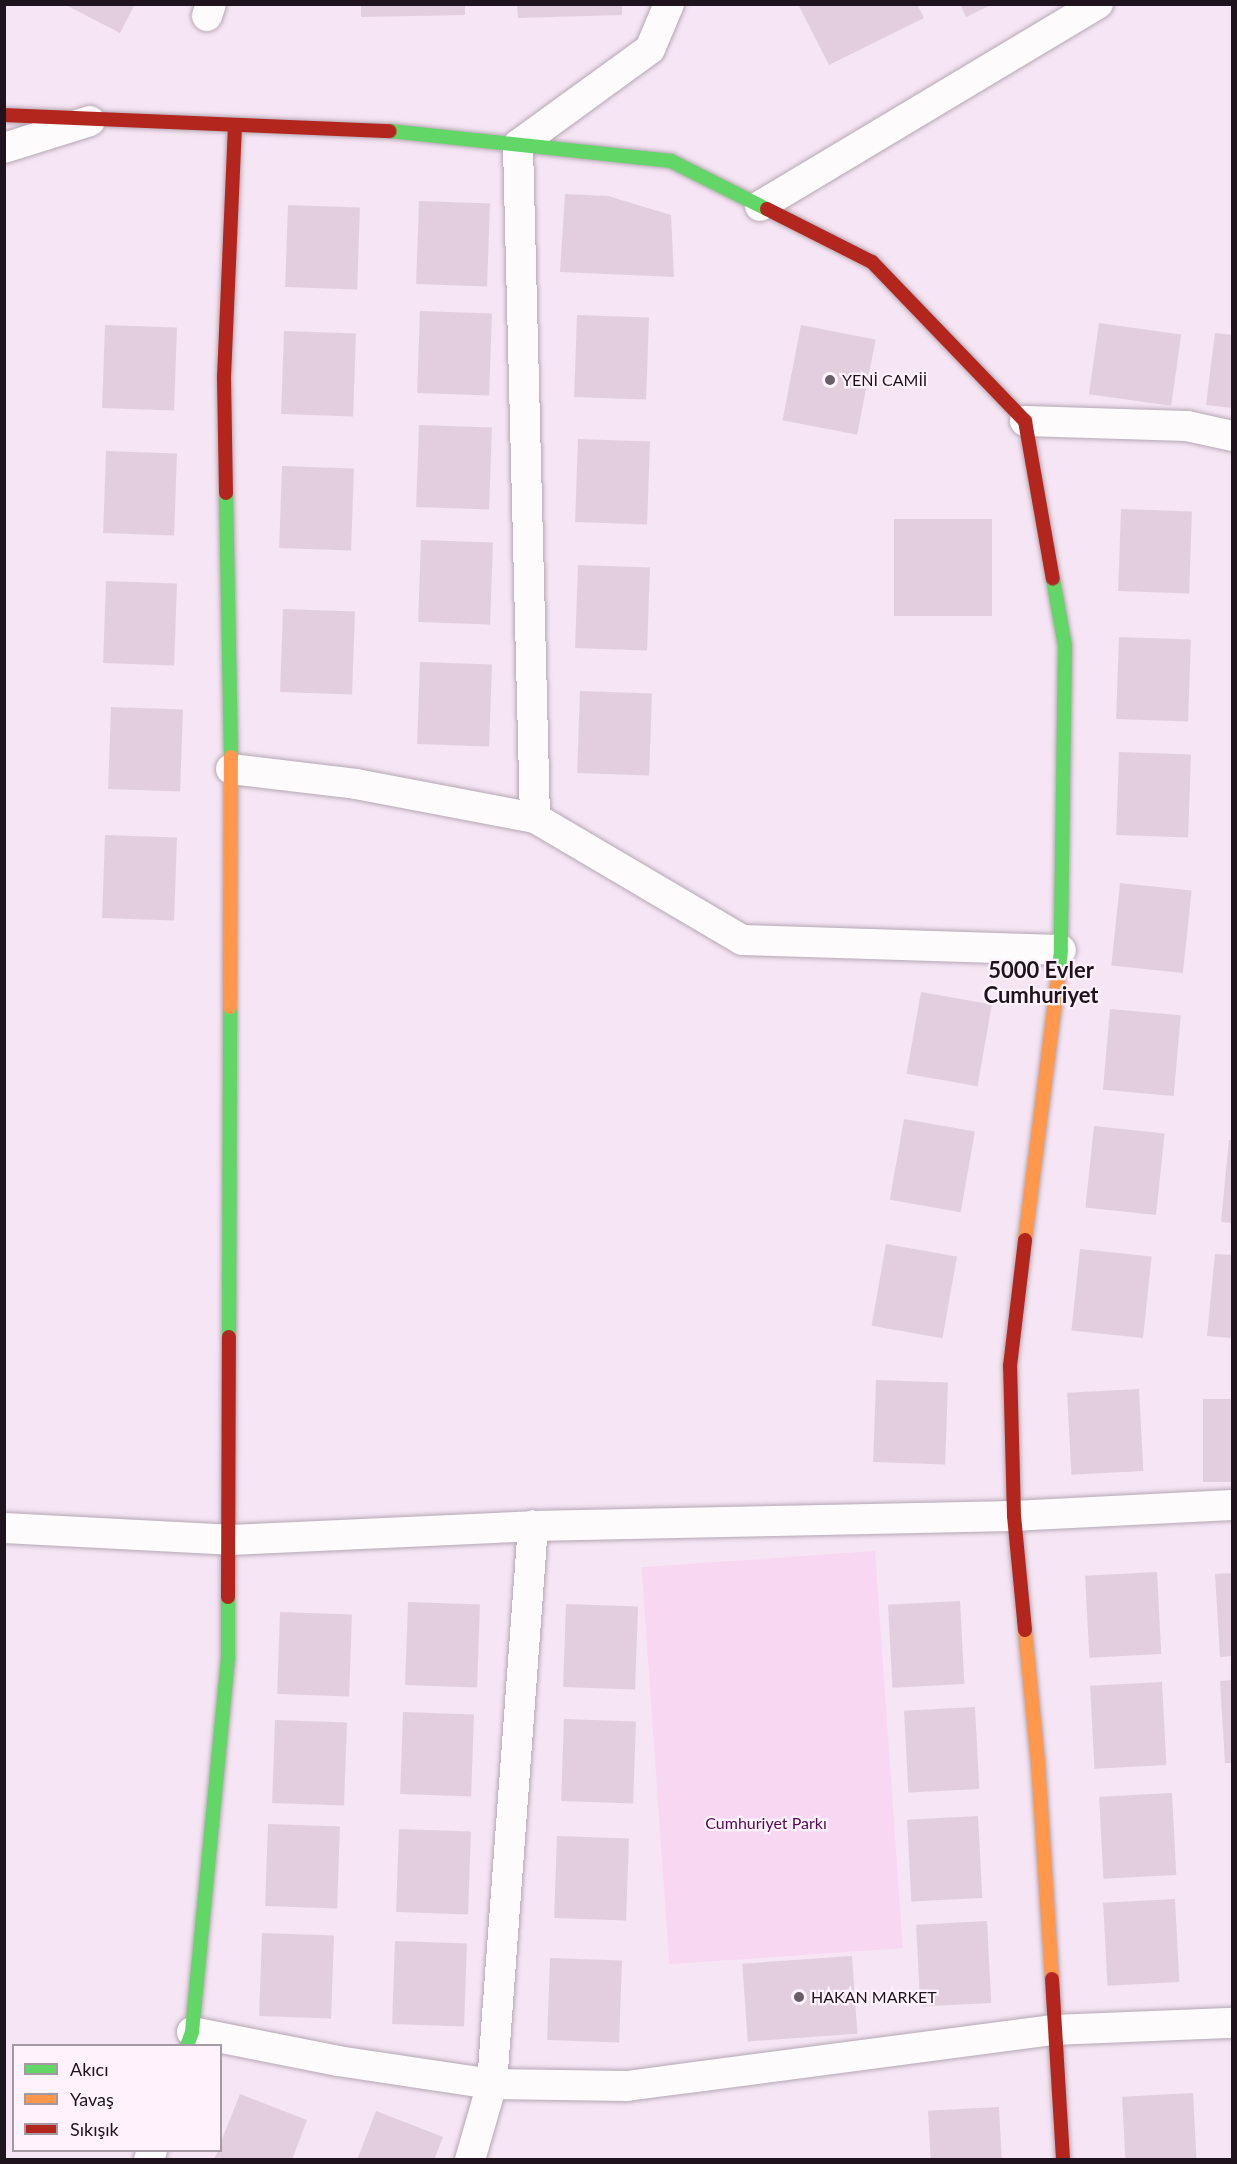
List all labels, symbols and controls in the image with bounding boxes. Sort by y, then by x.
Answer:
place label: YENİ CAMİİ [842,370,927,390]
marker: YENİ CAMİİ [823,373,837,387]
district label: 5000 Evler Cumhuriyet [984,956,1098,1008]
park label: Cumhuriyet Parkı [705,1813,827,1833]
place label: HAKAN MARKET [811,1987,937,2007]
marker: HAKAN MARKET [792,1990,806,2004]
legend [12,2044,222,2152]
text: Akıcı [70,2058,109,2080]
text: Yavaş [70,2088,114,2110]
text: Sıkışık [70,2118,119,2140]

